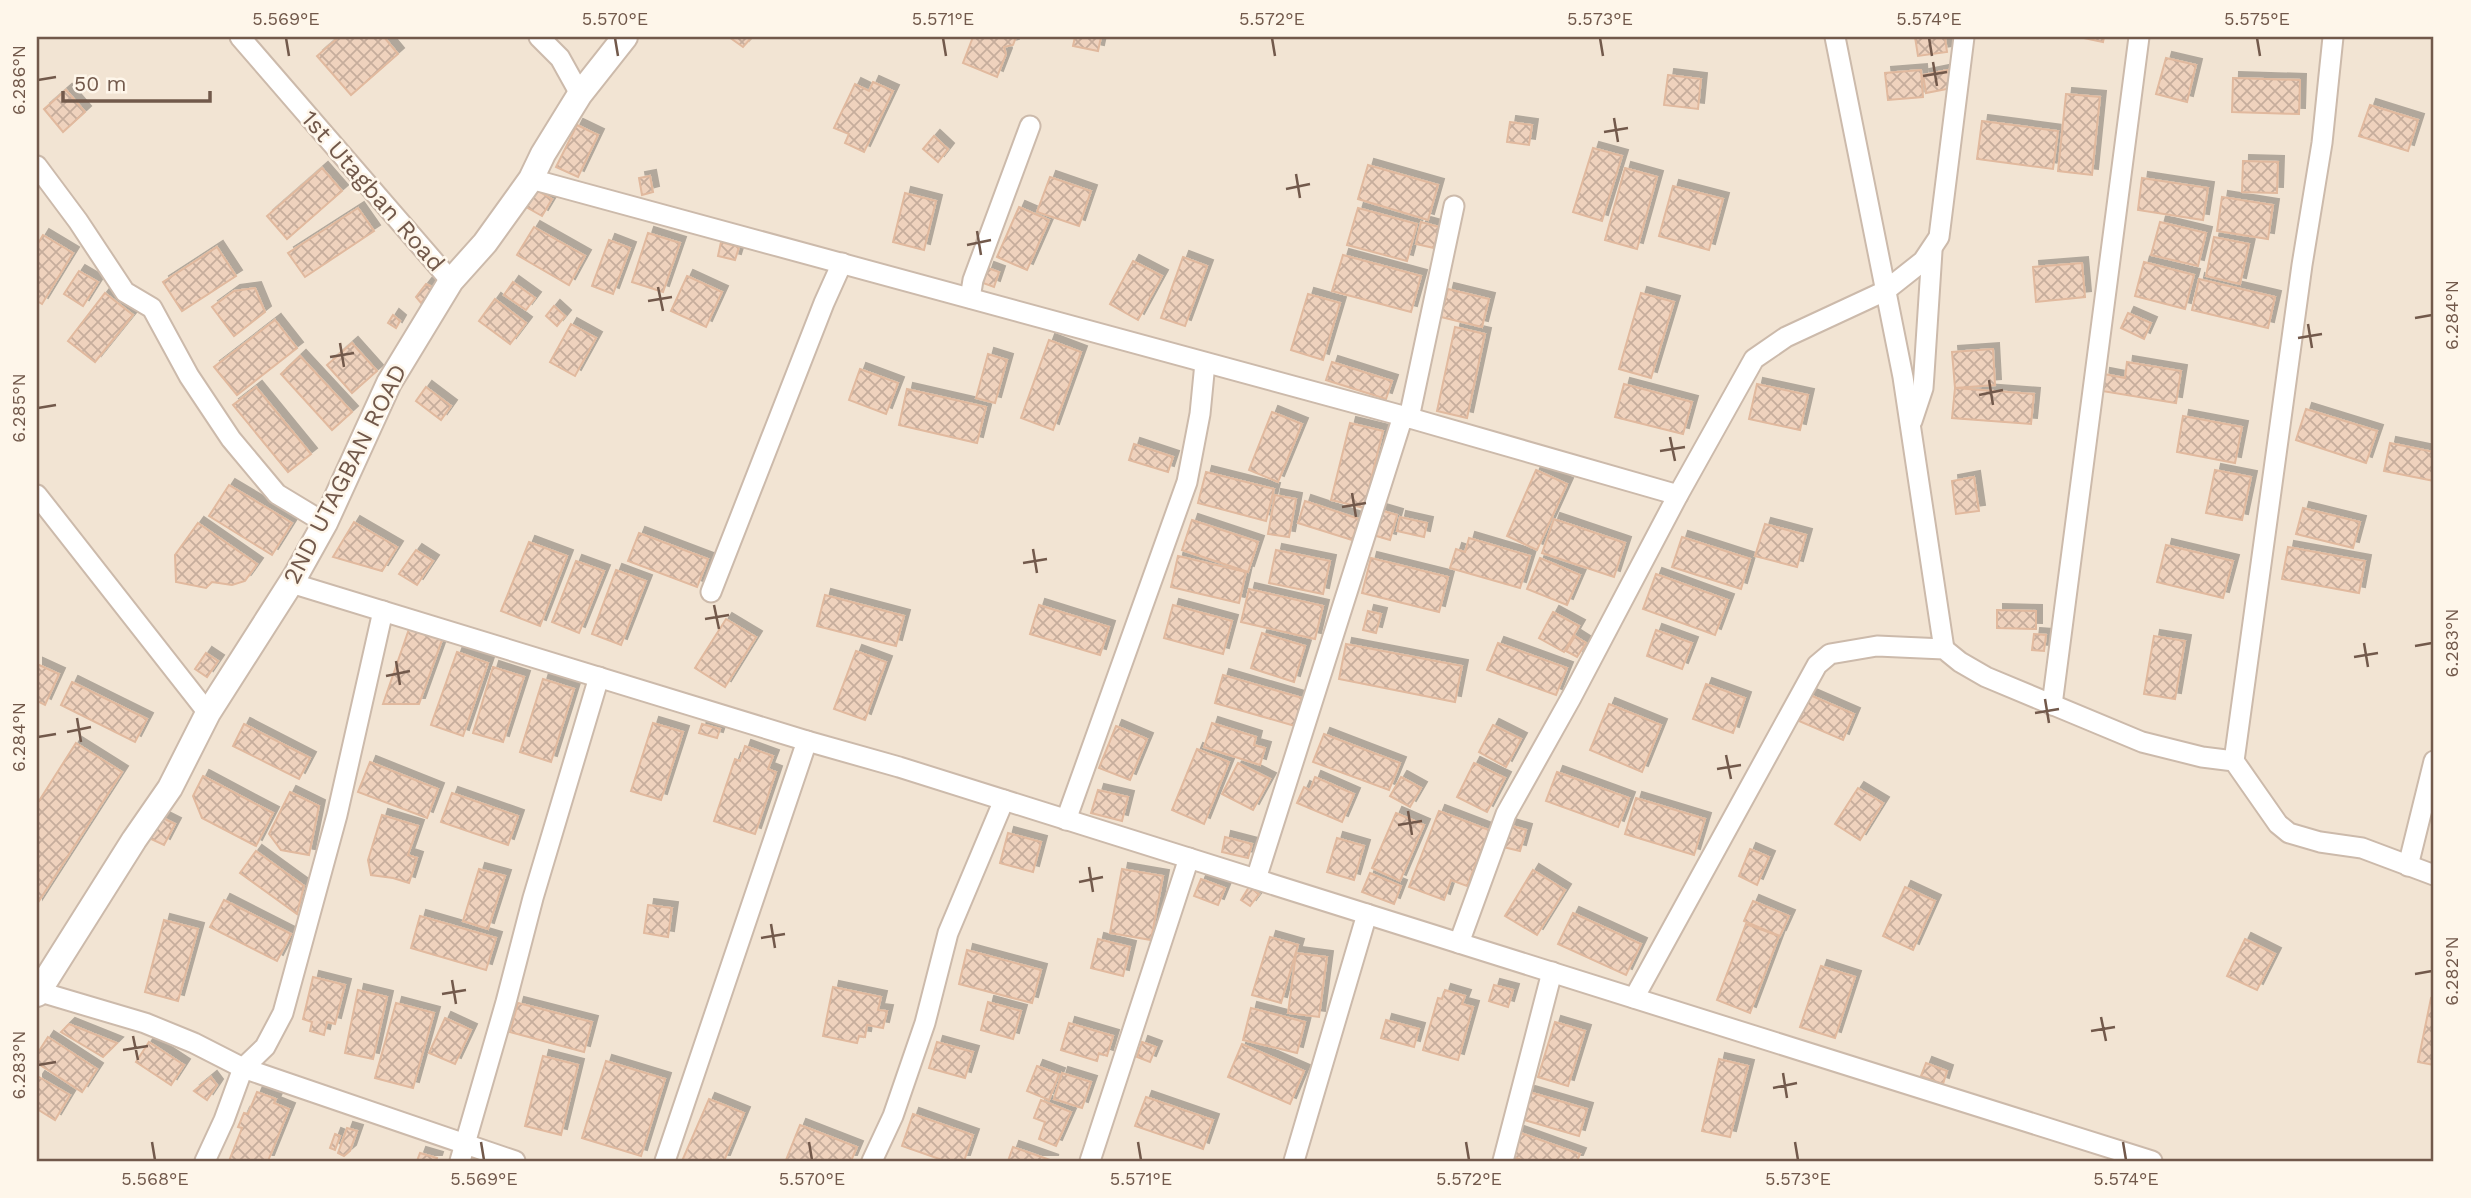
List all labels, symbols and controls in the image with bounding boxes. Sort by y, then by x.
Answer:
text: 5.569°E [252,8,320,29]
text: 5.570°E [582,8,648,29]
text: 5.571°E [912,8,974,29]
text: 5.572°E [1239,8,1305,29]
text: 5.573°E [1567,8,1633,29]
text: 5.574°E [1896,8,1962,29]
text: 5.575°E [2224,8,2290,29]
text: 6.286°N [8,45,29,115]
scale bar [63,60,210,104]
text: 50 m [74,71,126,96]
street label: 1st Utagban Road [296,105,450,277]
text: 6.284°N [2441,280,2462,350]
street label: 2ND UTAGBAN ROAD [277,360,413,588]
text: 6.285°N [8,373,29,443]
text: 6.283°N [2441,609,2462,677]
text: 6.284°N [8,702,29,772]
text: 6.282°N [2441,936,2462,1006]
text: 6.283°N [8,1031,29,1099]
text: 5.568°E [121,1168,189,1189]
text: 5.569°E [450,1168,518,1189]
text: 5.570°E [779,1168,845,1189]
text: 5.571°E [1110,1168,1172,1189]
text: 5.572°E [1436,1168,1502,1189]
text: 5.573°E [1765,1168,1831,1189]
text: 5.574°E [2093,1168,2159,1189]

